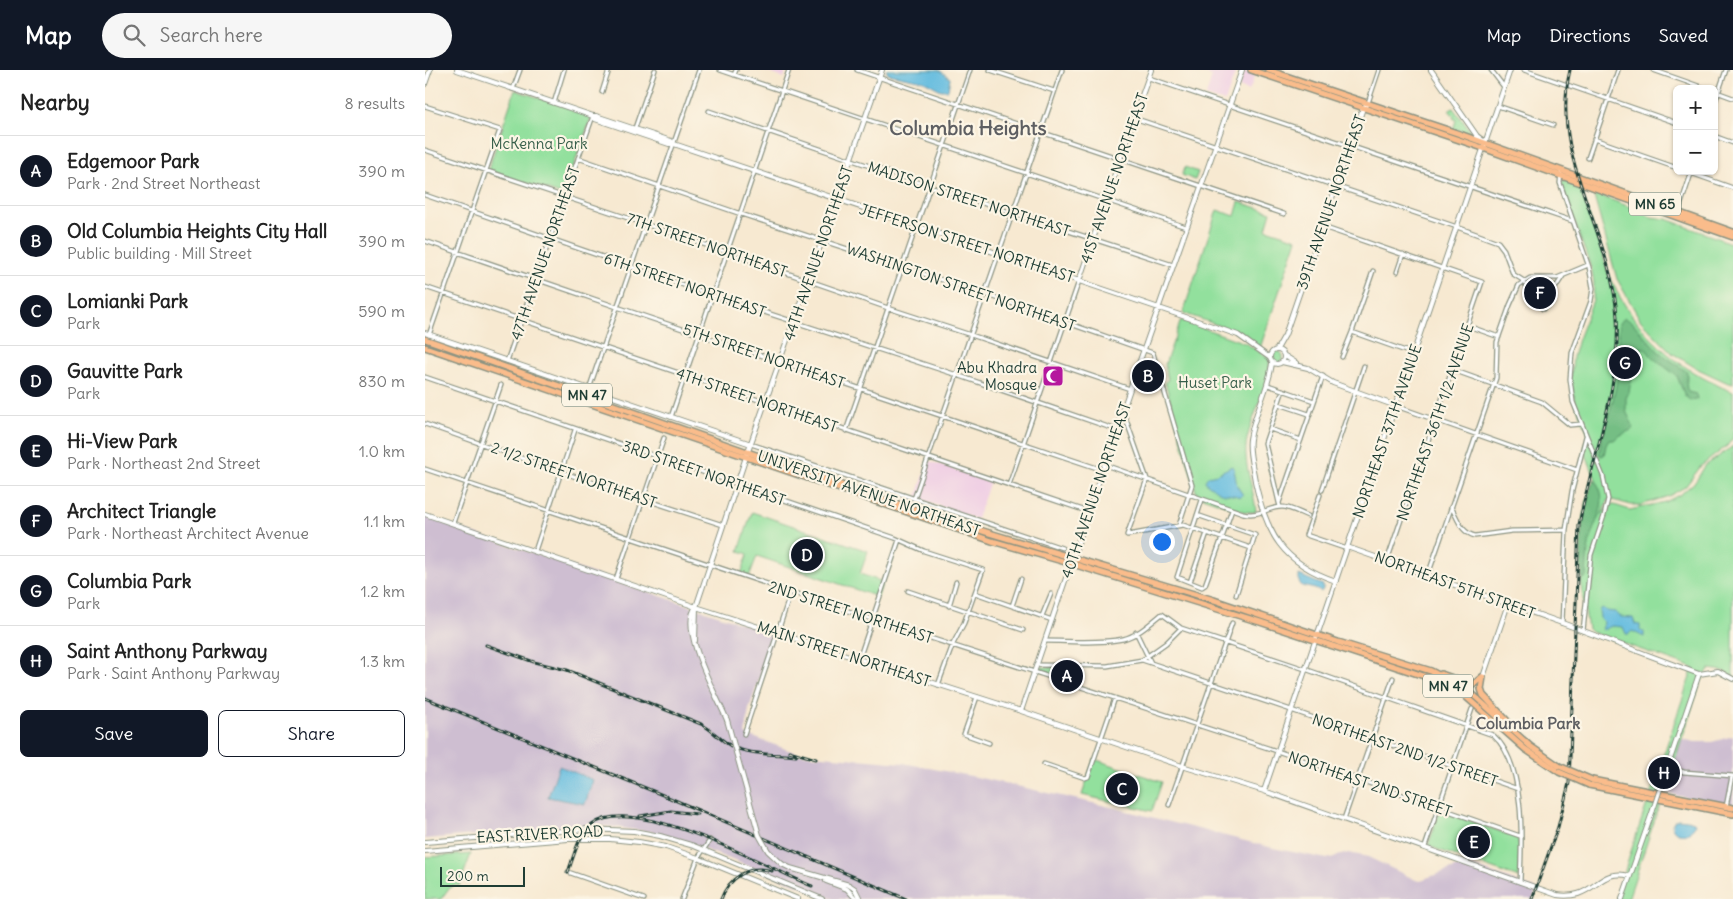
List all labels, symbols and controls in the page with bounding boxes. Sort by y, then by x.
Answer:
search box [102,13,452,58]
text: Map [25,20,72,50]
icon: search [120,21,148,49]
text: Search here [160,23,263,47]
text: Map [1486,24,1521,47]
text: Directions [1549,24,1631,47]
text: Saved [1659,24,1708,47]
map controls [1673,85,1718,175]
button: + [1673,85,1718,130]
text: Nearby [20,89,90,116]
street label: 41ST AVENUE NORTHEAST [1076,90,1152,266]
text: 8 results [344,93,405,113]
street label: 39TH AVENUE NORTHEAST [1292,112,1370,292]
district label: Columbia Heights [889,115,1047,140]
button: − [1673,130,1718,175]
park label: McKenna Park [490,134,588,153]
text: Edgemoor Park [67,149,199,173]
street label: MADISON STREET NORTHEAST [865,157,1073,241]
text: A [31,161,41,181]
text: 390 m [358,161,405,181]
street label: 47TH AVENUE NORTHEAST [506,163,584,343]
street label: 44TH AVENUE NORTHEAST [779,163,857,343]
text: Park · 2nd Street Northeast [67,173,260,193]
road number: MN 65 [1629,192,1681,216]
street label: JEFFERSON STREET NORTHEAST [857,199,1077,287]
street label: 7TH STREET NORTHEAST [624,209,790,281]
text: Old Columbia Heights City Hall [67,219,327,243]
text: B [31,231,41,251]
text: 390 m [358,231,405,251]
street label: WASHINGTON STREET NORTHEAST [844,239,1079,335]
text: Public building · Mill Street [67,243,252,263]
street label: 6TH STREET NORTHEAST [602,248,769,322]
pin: F [1524,274,1556,312]
text: Lomianki Park [67,289,188,313]
text: C [31,301,41,321]
text: 590 m [358,301,405,321]
text: Park [67,313,100,333]
street label: 5TH STREET NORTHEAST [681,319,848,393]
street label: NORTHEAST 36TH 1/2 AVENUE [1392,321,1478,523]
street label: NORTHEAST 37TH AVENUE [1348,341,1426,521]
pin: G [1609,344,1641,382]
pin: B [1132,357,1164,395]
place label: Abu Khadra Mosque [957,358,1037,394]
text: Gauvitte Park [67,359,183,383]
street label: 4TH STREET NORTHEAST [674,363,840,437]
mosque icon: Abu Khadra Mosque [1041,364,1065,388]
text: D [30,371,42,391]
text: 830 m [358,371,405,391]
park label: Huset Park [1178,373,1252,392]
text: Park [67,383,100,403]
road number: MN 47 [562,384,612,406]
street label: 40TH AVENUE NORTHEAST [1057,399,1135,581]
text: Hi-View Park [67,429,178,453]
street label: 3RD STREET NORTHEAST [620,436,788,510]
street label: 2 1/2 STREET NORTHEAST [489,438,660,512]
text: E [31,441,41,461]
text: 1.0 km [359,441,405,461]
street label: UNIVERSITY AVENUE NORTHEAST [755,446,983,540]
text: Park · Northeast 2nd Street [67,453,260,473]
text: Architect Triangle [67,499,216,523]
text: F [31,511,41,531]
text: 1.1 km [364,511,405,531]
text: Park · Northeast Architect Avenue [67,523,309,543]
your location [1149,529,1175,555]
pin: D [791,536,823,574]
street label: NORTHEAST 5TH STREET [1372,547,1538,623]
text: Columbia Park [67,569,191,593]
street label: 2ND STREET NORTHEAST [766,576,936,648]
text: G [30,581,42,601]
text: 1.2 km [361,581,405,601]
text: Park [67,593,100,613]
street label: MAIN STREET NORTHEAST [755,617,933,691]
text: Saint Anthony Parkway [67,639,267,663]
text: H [30,651,42,671]
text: 1.3 km [360,651,405,671]
pin: A [1051,657,1083,695]
text: Park · Saint Anthony Parkway [67,663,280,683]
road number: MN 47 [1423,674,1473,698]
street label: NORTHEAST 2ND 1/2 STREET [1310,709,1500,791]
button: Save [20,710,208,757]
button: Share [218,710,405,757]
district label: Columbia Park [1476,713,1580,733]
street label: NORTHEAST 2ND STREET [1286,747,1455,821]
pin: H [1648,754,1680,792]
pin: C [1106,770,1138,808]
street label: EAST RIVER ROAD [476,821,604,847]
pin: E [1458,823,1490,861]
scale bar [440,864,525,887]
text: 200 m [447,867,489,885]

